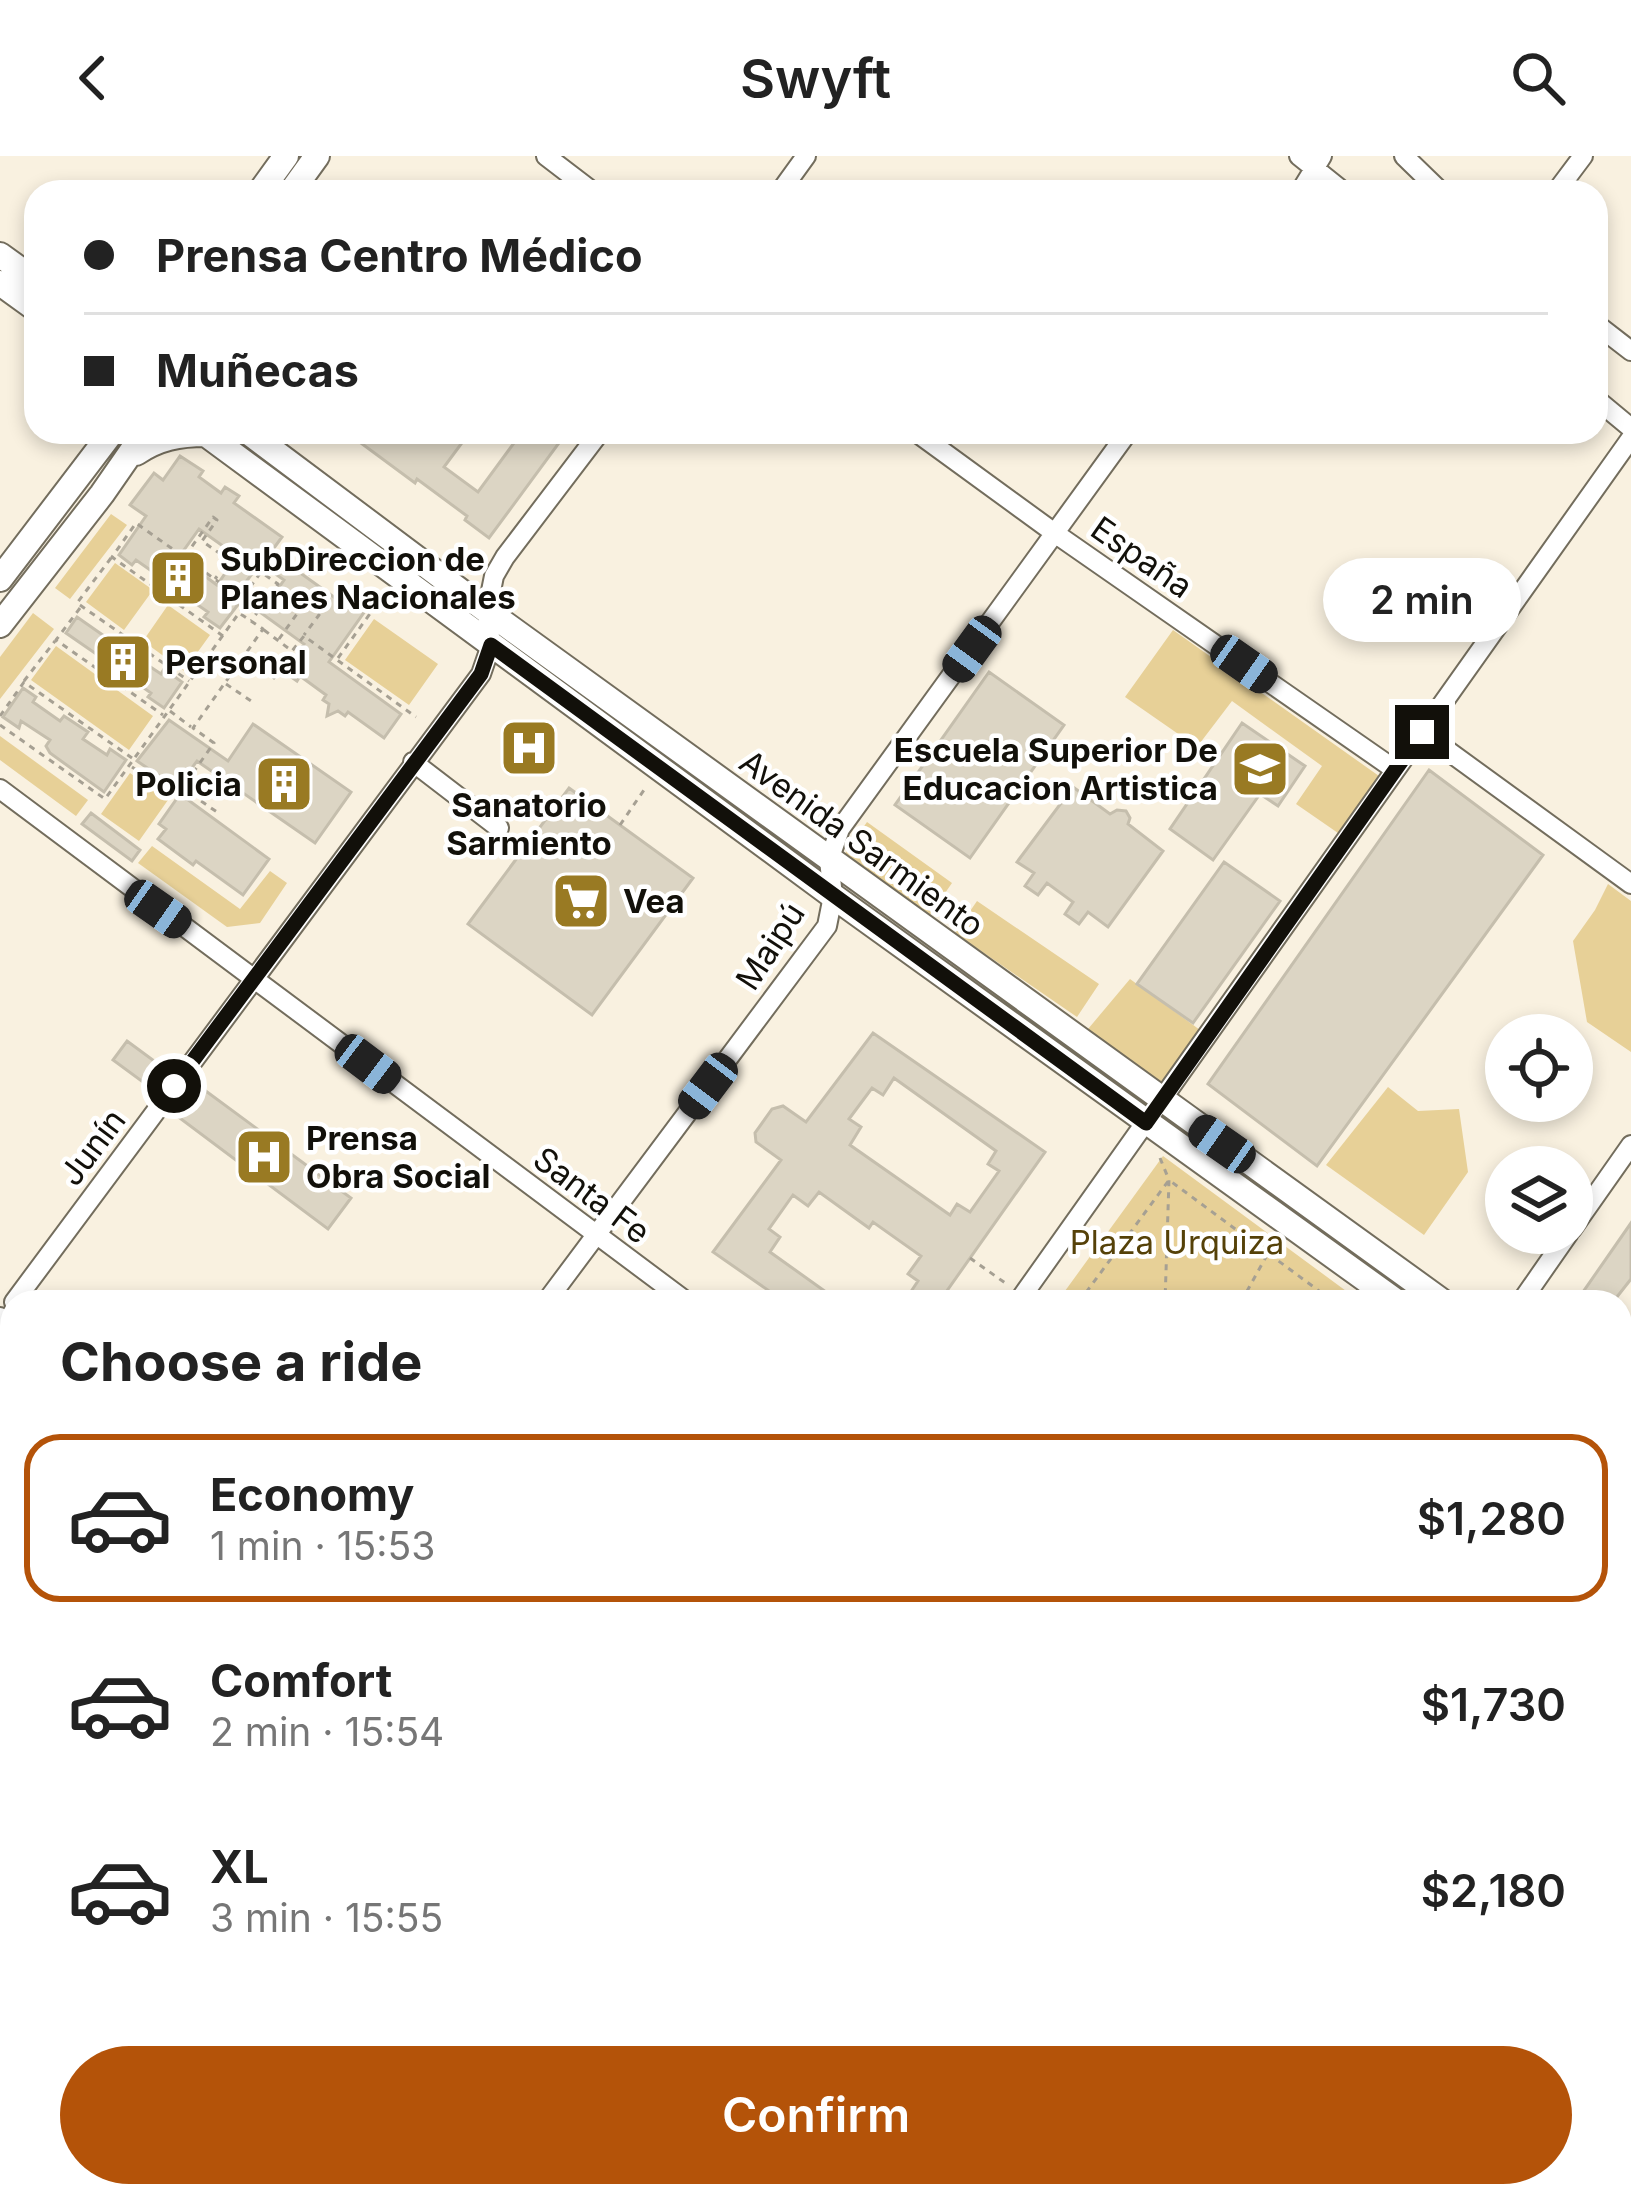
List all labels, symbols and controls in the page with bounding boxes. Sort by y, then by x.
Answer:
icon: back [60,45,126,111]
icon: search [1505,45,1571,111]
text: Swyft [740,46,891,111]
text: Prensa Centro Médico [156,228,643,283]
text: Muñecas [156,343,359,398]
street label: España [1084,508,1200,606]
place label: SubDireccion de Planes Nacionales [220,539,516,617]
building icon: SubDireccion de Planes Nacionales [147,547,209,609]
callout: 2 min [1323,558,1521,642]
text: 2 min [1370,576,1474,623]
car [936,609,1008,689]
car [1204,629,1284,699]
building icon: Personal [92,631,154,693]
place label: Personal [165,642,307,682]
route end [1395,705,1449,759]
hospital icon: Sanatorio Sarmiento [498,717,560,779]
place label: Escuela Superior De Educacion Artistica [894,730,1218,808]
school or university icon: Escuela Superior De Educacion Artistica [1229,738,1291,800]
street label: Avenida Sarmiento [732,741,992,945]
building icon: Policia [253,753,315,815]
place label: Policia [135,764,242,804]
place label: Sanatorio Sarmiento [446,785,612,863]
supermarket icon: Vea [550,870,612,932]
car [118,874,198,944]
place label: Vea [623,881,685,921]
street label: Maipú [727,895,813,997]
map controls [1485,1014,1593,1254]
button: locate [1485,1014,1593,1122]
car [328,1028,408,1100]
car [672,1046,744,1126]
route start [147,1059,201,1113]
street label: Junín [50,1101,134,1193]
car [1182,1109,1262,1179]
place label: Prensa Obra Social [306,1118,491,1196]
hospital icon: Prensa Obra Social [233,1126,295,1188]
street label: Santa Fe [526,1138,658,1252]
button: layers [1485,1146,1593,1254]
park label: Plaza Urquiza [1070,1222,1284,1262]
text: Choose a ride [60,1329,422,1394]
icon: car [66,1464,174,1572]
text: Economy [210,1467,414,1522]
text: $1,280 [1417,1491,1566,1546]
text: 1 min · 15:53 [210,1522,435,1569]
icon: car [66,1650,174,1758]
text: Comfort [210,1653,392,1708]
text: $1,730 [1421,1677,1566,1732]
text: 2 min · 15:54 [210,1708,444,1755]
icon: car [66,1836,174,1944]
text: XL [210,1839,269,1894]
text: $2,180 [1421,1863,1566,1918]
text: 3 min · 15:55 [210,1894,443,1941]
button: Confirm [60,2046,1572,2184]

